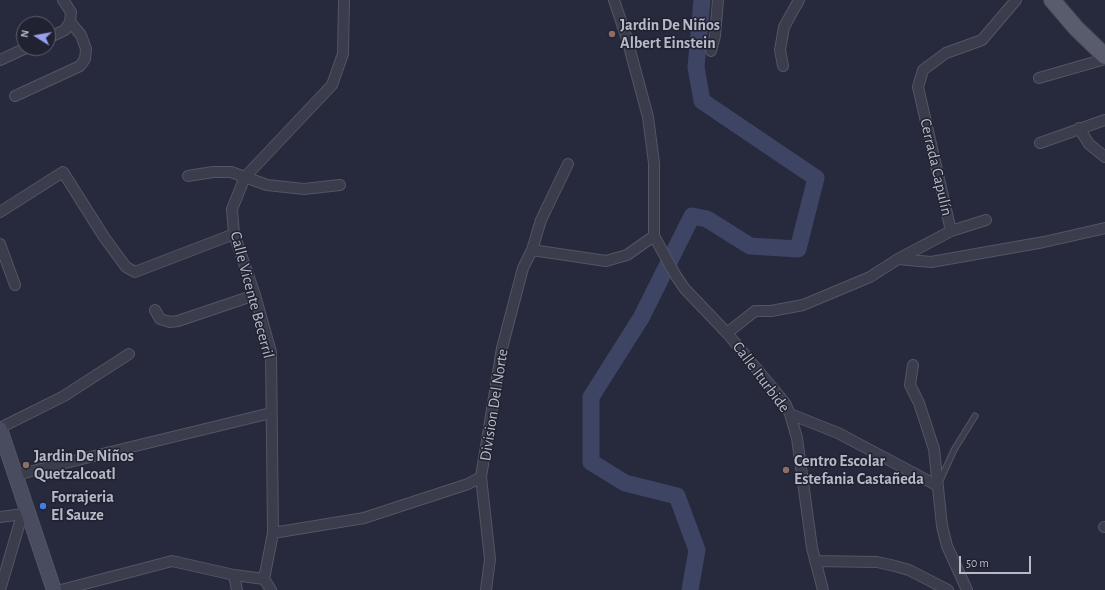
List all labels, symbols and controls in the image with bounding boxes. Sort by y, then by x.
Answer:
place label: Jardin De Niños Albert Einstein [620,15,720,53]
north arrow [16,16,56,56]
text: N [19,29,31,39]
marker: Jardin De Niños Albert Einstein [607,29,617,39]
street label: Cerrada Capulín [915,116,957,218]
street label: Calle Vicente Becerril [226,229,278,361]
street label: Calle Iturbide [728,338,794,416]
street label: Division Del Norte [476,348,512,462]
place label: Jardin De Niños Quetzalcoatl [34,446,134,484]
place label: Centro Escolar Estefania Castañeda [794,451,924,489]
marker: Jardin De Niños Quetzalcoatl [21,460,31,470]
marker: Centro Escolar Estefania Castañeda [781,465,791,475]
place label: Forrajeria El Sauze [51,487,114,525]
marker: Forrajeria El Sauze [38,501,48,511]
scale bar [961,548,1033,574]
text: 50 m [966,557,989,569]

